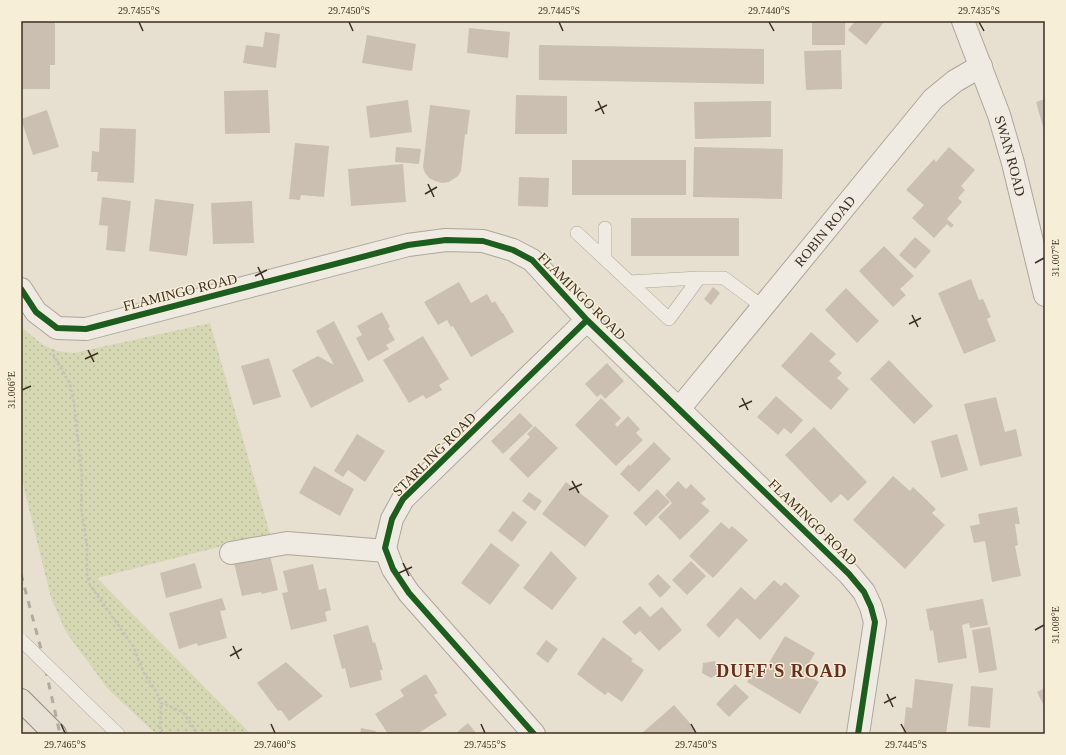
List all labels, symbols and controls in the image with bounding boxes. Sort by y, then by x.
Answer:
text: 29.7455°S [118,5,160,16]
text: 29.7450°S [328,5,370,16]
text: 29.7445°S [538,5,580,16]
text: 29.7440°S [748,5,790,16]
text: 29.7435°S [958,5,1000,16]
street label: SWAN ROAD [992,114,1028,198]
street label: ROBIN ROAD [792,193,858,270]
text: 31.007°E [1050,239,1061,277]
street label: FLAMINGO ROAD [535,250,628,343]
street label: FLAMINGO ROAD [122,271,239,314]
text: 31.006°E [6,371,17,409]
street label: STARLING ROAD [390,410,479,499]
street label: FLAMINGO ROAD [765,476,860,568]
text: 31.008°E [1050,606,1061,644]
district label: DUFF'S ROAD [716,661,848,681]
text: 29.7465°S [44,739,86,750]
text: 29.7460°S [254,739,296,750]
text: 29.7455°S [464,739,506,750]
text: 29.7450°S [675,739,717,750]
text: 29.7445°S [885,739,927,750]

